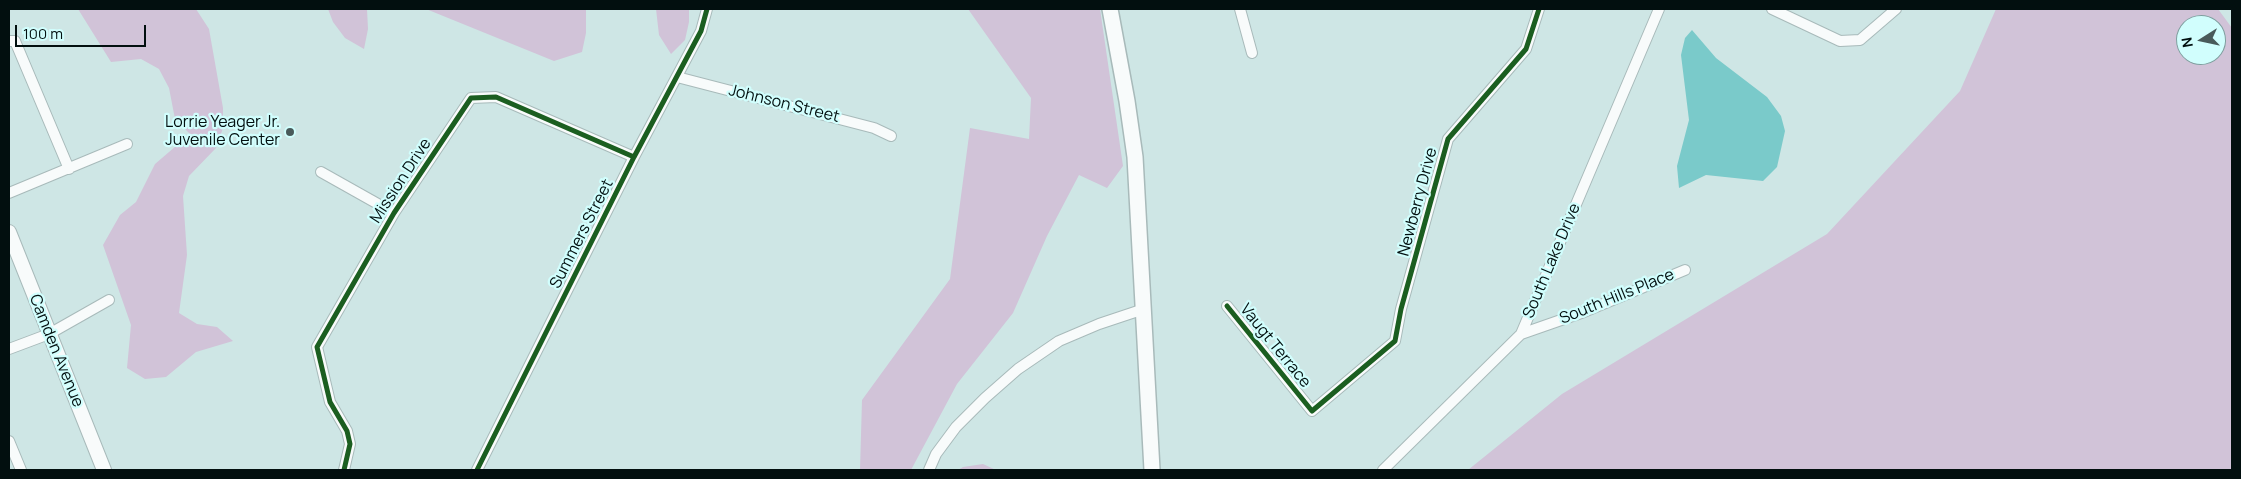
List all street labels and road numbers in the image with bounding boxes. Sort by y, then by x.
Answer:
street label: Johnson Street [727,81,841,127]
street label: Mission Drive [366,135,436,227]
street label: Newberry Drive [1394,146,1442,258]
street label: Summers Street [546,176,618,292]
street label: South Lake Drive [1519,201,1585,321]
street label: South Hills Place [1557,265,1677,329]
street label: Camden Avenue [25,292,87,410]
street label: Vaugt Terrace [1235,300,1315,392]

